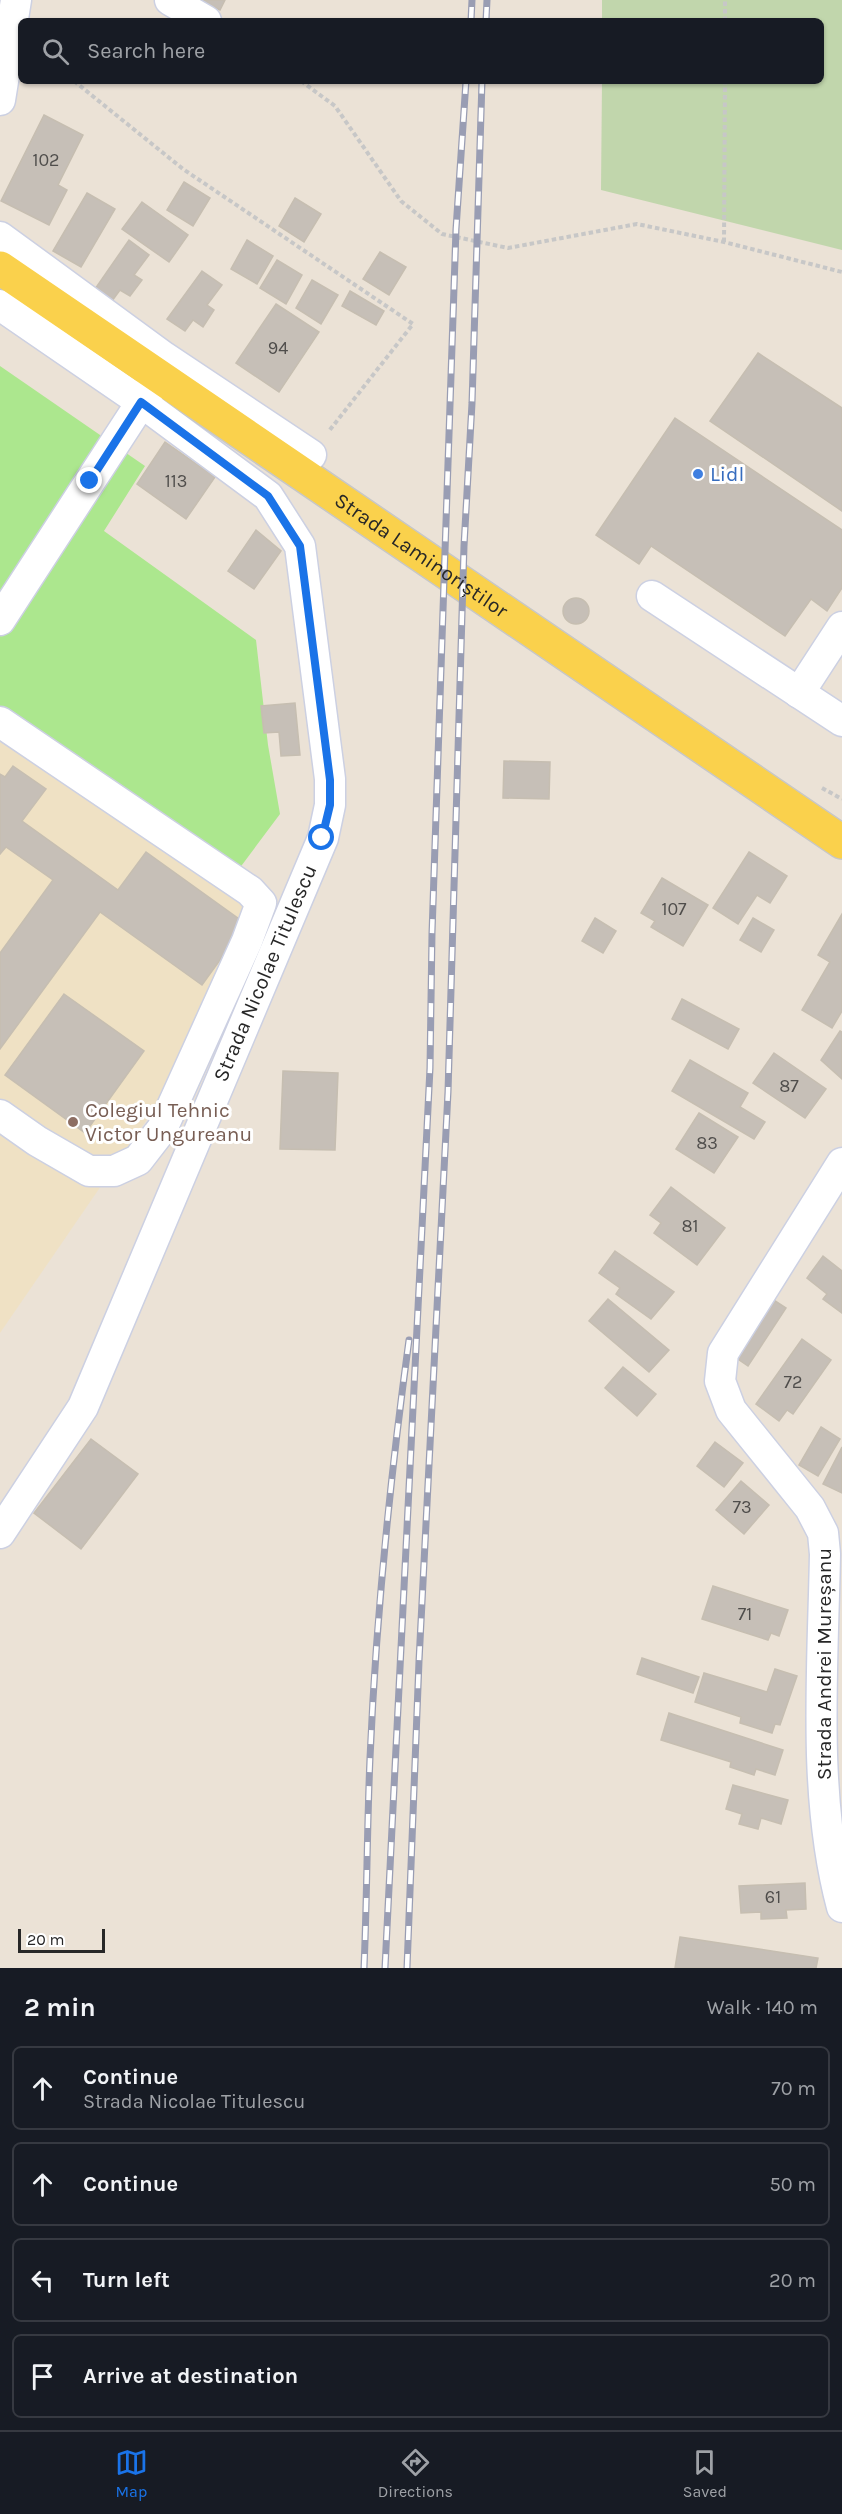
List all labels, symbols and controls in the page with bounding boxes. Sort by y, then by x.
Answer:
search box [18,18,824,84]
icon: search [39,35,72,68]
text: Search here [87,38,205,64]
house number: 102 [32,149,60,171]
house number: 94 [268,337,288,359]
place label: Lidl [710,462,744,486]
route end [76,467,102,493]
marker: Lidl [691,467,705,481]
house number: 113 [165,470,187,492]
street label: Strada Laminoriștilor [330,488,513,623]
route start [308,824,334,850]
street label: Strada Nicolae Titulescu [208,861,322,1085]
house number: 107 [661,898,687,920]
house number: 87 [779,1075,799,1097]
place label: Colegiul Tehnic Victor Ungureanu [85,1098,252,1146]
marker: Colegiul Tehnic Victor Ungureanu [66,1115,80,1129]
house number: 83 [696,1132,718,1154]
house number: 81 [681,1215,699,1237]
house number: 72 [784,1371,802,1393]
house number: 73 [732,1496,752,1518]
street label: Strada Andrei Mureșanu [812,1548,836,1780]
house number: 71 [738,1603,752,1625]
house number: 61 [765,1886,781,1908]
scale bar [18,1926,105,1954]
text: 20 m [27,1930,65,1949]
text: 2 min [24,1992,96,2023]
text: Walk · 140 m [707,1996,818,2019]
text: Continue [83,2064,178,2090]
icon: ahead [26,2072,59,2105]
text: 70 m [771,2077,816,2100]
text: Strada Nicolae Titulescu [83,2090,305,2113]
icon: ahead [26,2168,59,2201]
text: Continue [83,2171,178,2197]
text: 50 m [769,2173,816,2196]
icon: left [26,2264,59,2297]
text: Turn left [83,2267,170,2293]
text: 20 m [769,2269,816,2292]
icon: arrive [26,2360,59,2393]
text: Arrive at destination [83,2363,298,2389]
tab: Map [115,2446,148,2501]
tab: Directions [378,2446,453,2501]
tab: Saved [683,2446,727,2501]

